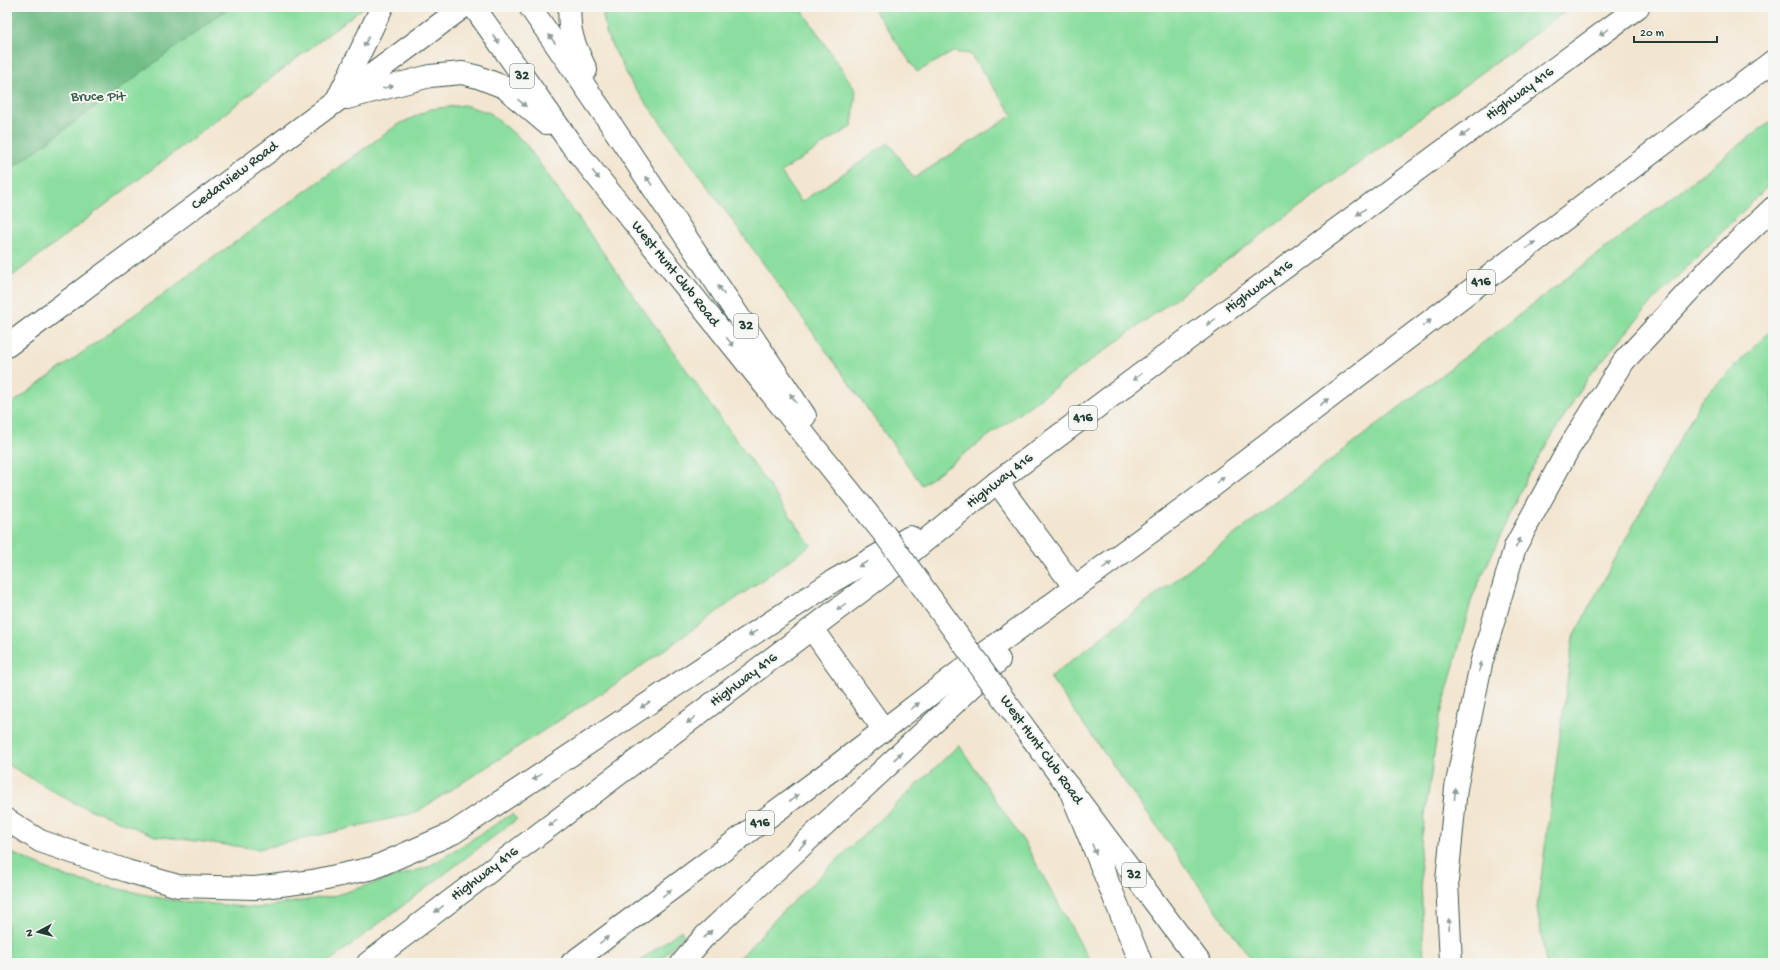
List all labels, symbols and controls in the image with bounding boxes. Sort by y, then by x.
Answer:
scale bar [1634,18,1717,44]
text: 20 m [1640,27,1665,41]
one-way arrow [1598,28,1609,36]
one-way arrow [492,34,500,44]
one-way arrow [548,34,556,44]
one-way arrow [363,37,369,48]
street label: Highway 416 [1482,63,1558,125]
road number: 32 [510,64,534,88]
one-way arrow [382,84,394,90]
park label: Bruce Pit [70,88,127,106]
one-way arrow [517,98,528,107]
one-way arrow [1460,130,1471,139]
street label: Cedarview Road [188,137,283,214]
one-way arrow [591,169,600,180]
one-way arrow [646,176,653,187]
one-way arrow [1355,208,1366,216]
street label: West Hunt Club Road [627,218,724,331]
one-way arrow [1525,240,1536,249]
street label: Highway 416 [1221,256,1297,318]
road number: 416 [1467,270,1495,294]
one-way arrow [718,284,725,296]
road number: 32 [734,314,758,338]
one-way arrow [1206,318,1216,326]
one-way arrow [1422,319,1433,327]
one-way arrow [725,336,734,347]
one-way arrow [1132,373,1143,381]
one-way arrow [790,392,797,404]
one-way arrow [1318,398,1329,406]
road number: 416 [1069,406,1097,430]
street label: Highway 416 [963,449,1037,513]
one-way arrow [1215,477,1225,485]
one-way arrow [1515,537,1521,548]
one-way arrow [857,560,869,567]
one-way arrow [1101,561,1112,569]
one-way arrow [836,602,847,611]
one-way arrow [748,630,759,637]
street label: Highway 416 [707,648,782,711]
one-way arrow [1478,661,1484,673]
street label: West Hunt Club Road [995,692,1087,809]
one-way arrow [640,701,650,709]
one-way arrow [910,702,921,710]
one-way arrow [685,716,696,724]
one-way arrow [893,752,902,761]
one-way arrow [531,773,542,781]
one-way arrow [1452,788,1458,801]
one-way arrow [788,794,799,802]
road number: 416 [746,811,774,835]
one-way arrow [548,818,559,827]
one-way arrow [798,841,807,850]
street label: Highway 416 [448,842,523,905]
one-way arrow [1092,844,1098,856]
road number: 32 [1122,863,1146,887]
one-way arrow [661,889,672,897]
one-way arrow [433,905,444,914]
north arrow [18,912,58,952]
one-way arrow [1446,918,1453,930]
text: N [24,929,36,937]
one-way arrow [702,929,713,938]
one-way arrow [598,936,609,944]

